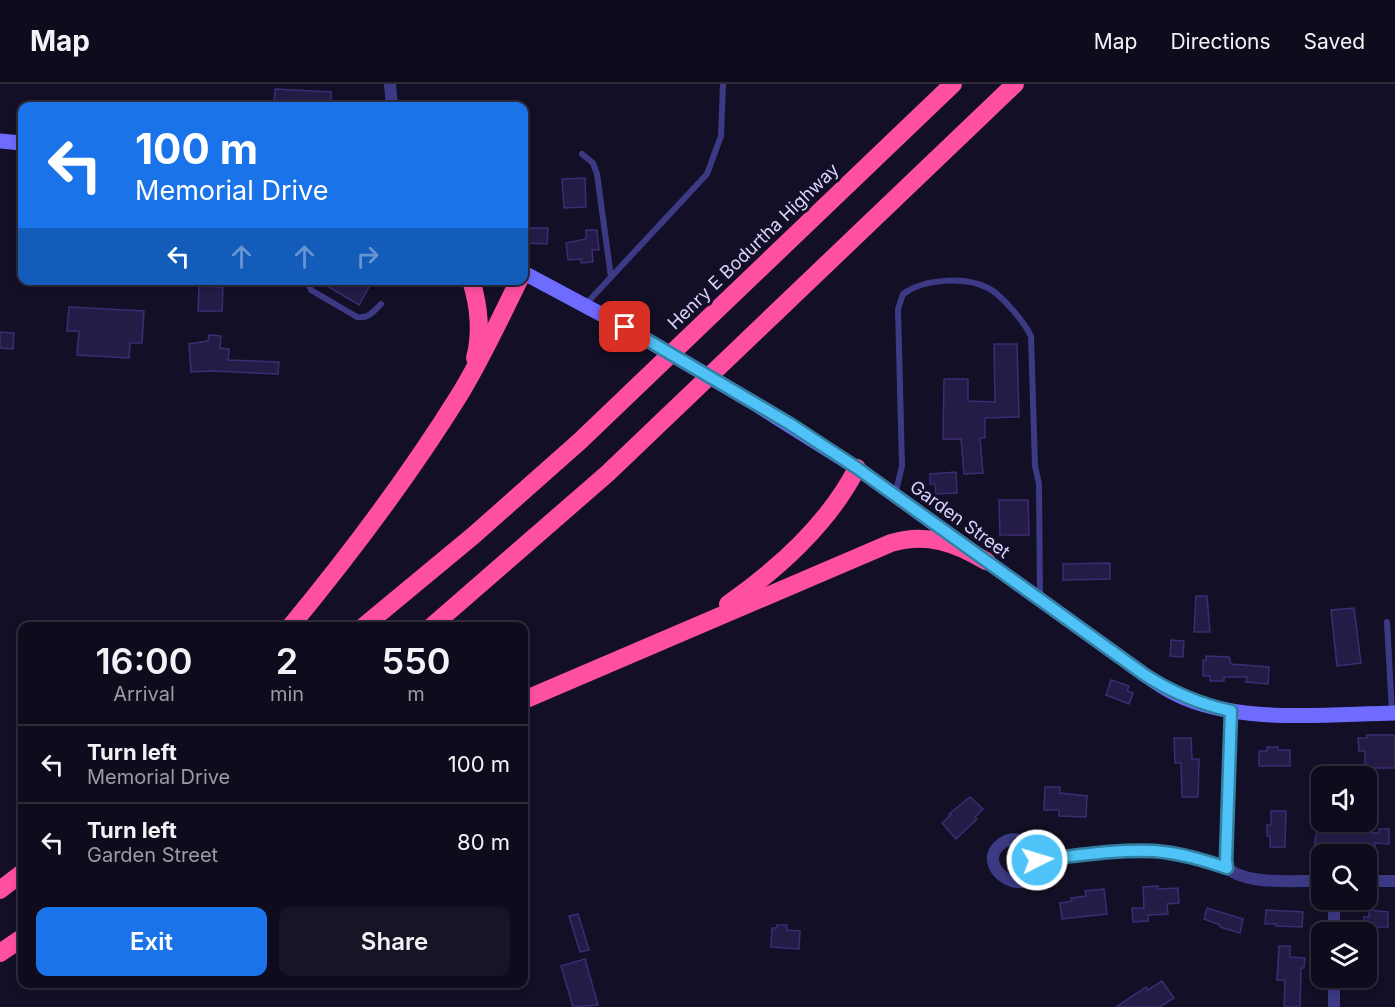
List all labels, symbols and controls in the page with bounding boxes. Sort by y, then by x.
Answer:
text: Map [30,24,90,58]
text: Map [1094,29,1137,54]
text: Directions [1170,29,1271,54]
text: Saved [1304,29,1365,54]
text: 100 m [135,123,258,174]
icon: left [36,126,114,204]
street label: Henry E Bodurtha Highway [663,159,843,333]
text: Memorial Drive [135,174,328,207]
icon: left [162,240,195,273]
icon: ahead [225,240,258,273]
icon: ahead [288,240,321,273]
icon: right [351,240,384,273]
pin [599,301,650,352]
icon: arrive [608,310,641,343]
street label: Garden Street [906,476,1014,562]
text: 16:00 [95,639,193,683]
text: 2 [276,639,298,683]
text: 550 [382,639,451,683]
text: Arrival [113,682,175,706]
text: min [270,682,304,706]
text: m [407,682,425,706]
text: Turn left [87,739,177,765]
icon: left [36,748,69,781]
text: 100 m [448,751,510,777]
text: Memorial Drive [87,765,230,789]
map controls [1311,766,1377,988]
button: sound [1311,766,1377,832]
text: Turn left [87,817,177,843]
icon: left [36,826,69,859]
position arrow [1005,828,1069,892]
text: 80 m [457,829,510,855]
text: Garden Street [87,843,218,867]
button: search [1311,844,1377,910]
button: Exit [36,907,267,976]
button: Share [279,907,510,976]
button: layers [1311,922,1377,988]

